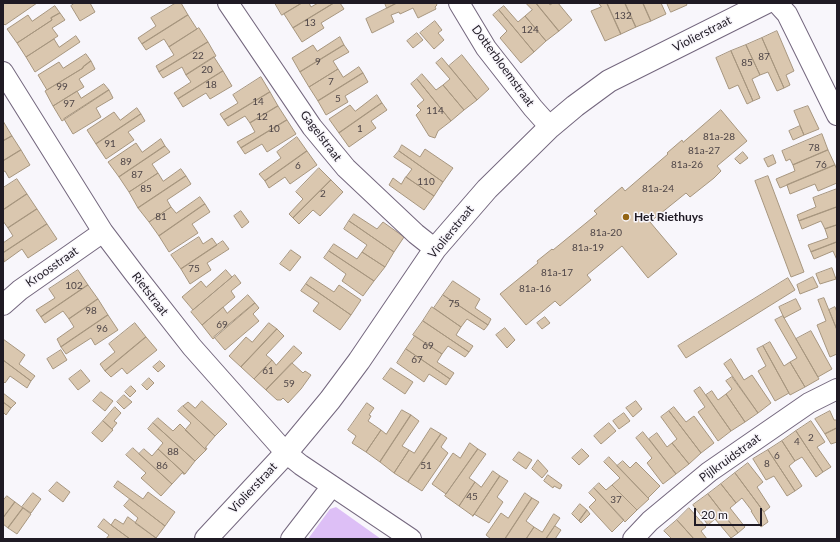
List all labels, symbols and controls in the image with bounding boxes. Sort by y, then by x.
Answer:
house number: 132 [614,10,632,22]
street label: Violierstraat [670,13,734,55]
house number: 13 [304,17,316,29]
street label: Dotterbloemstraat [469,22,537,110]
house number: 124 [521,24,539,36]
house number: 22 [192,50,204,62]
house number: 87 [758,51,770,63]
house number: 9 [315,56,321,68]
house number: 85 [741,57,753,69]
house number: 20 [201,64,213,76]
house number: 7 [328,76,334,88]
house number: 18 [205,79,217,91]
house number: 99 [56,81,68,93]
house number: 5 [335,93,341,105]
house number: 14 [252,96,264,108]
house number: 97 [63,98,75,110]
house number: 114 [426,105,444,117]
street label: Gagelstraat [297,108,345,164]
house number: 12 [256,111,268,123]
house number: 10 [268,123,280,135]
house number: 1 [357,123,363,135]
house number: 81a-28 [703,131,735,143]
house number: 91 [104,138,116,150]
house number: 78 [808,142,820,154]
house number: 81a-27 [688,145,720,157]
house number: 89 [120,156,132,168]
house number: 81a-26 [671,159,703,171]
house number: 76 [815,159,827,171]
house number: 6 [295,160,301,172]
house number: 87 [131,169,143,181]
house number: 110 [417,176,435,188]
house number: 85 [140,183,152,195]
house number: 81a-24 [642,183,674,195]
house number: 2 [320,188,326,200]
street label: Violierstraat [425,203,477,261]
place label: Het Riethuys [634,210,703,224]
house number: 81 [155,211,167,223]
marker: Het Riethuys [621,212,631,222]
house number: 81a-20 [590,227,622,239]
house number: 81a-19 [572,242,604,254]
street label: Kroosstraat [23,244,81,290]
house number: 75 [188,263,200,275]
house number: 81a-17 [541,267,573,279]
street label: Rietstraat [129,270,171,318]
house number: 102 [65,280,83,292]
house number: 81a-16 [519,283,551,295]
house number: 75 [448,298,460,310]
house number: 98 [85,305,97,317]
house number: 69 [216,319,228,331]
house number: 96 [96,323,108,335]
house number: 69 [422,340,434,352]
house number: 67 [411,354,423,366]
house number: 61 [262,365,274,377]
house number: 59 [283,378,295,390]
street label: Pijlkruidstraat [696,431,764,485]
house number: 2 [808,432,814,444]
house number: 4 [794,436,800,448]
house number: 88 [167,446,179,458]
house number: 6 [774,450,780,462]
house number: 8 [764,458,770,470]
house number: 86 [156,460,168,472]
street label: Violierstraat [226,460,280,516]
house number: 51 [420,460,432,472]
house number: 45 [466,491,478,503]
house number: 37 [610,494,622,506]
scale bar [696,500,764,526]
text: 20 m [701,507,728,522]

